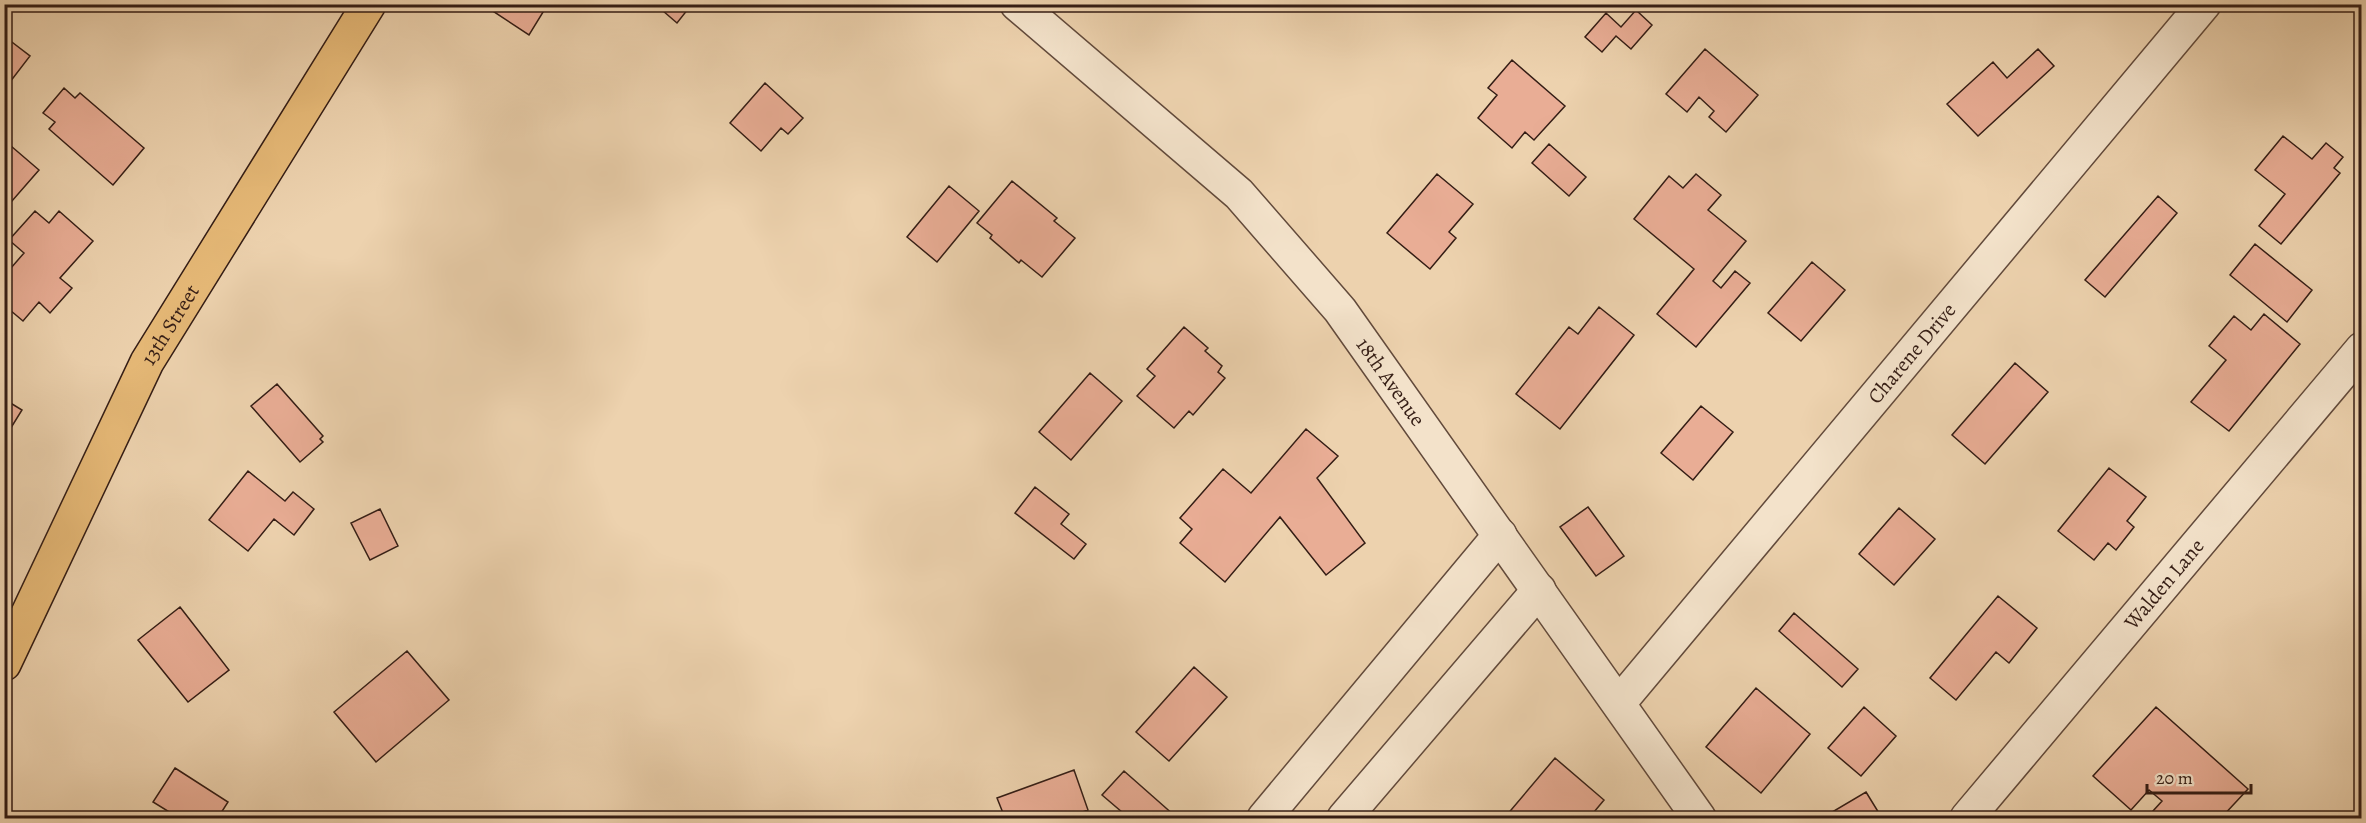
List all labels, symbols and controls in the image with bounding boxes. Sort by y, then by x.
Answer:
street label: 13th Street [135,279,206,370]
street label: Charene Drive [1861,297,1962,410]
street label: 18th Avenue [1350,332,1432,432]
street label: Walden Lane [2117,533,2210,636]
scale bar [2147,757,2250,795]
text: 20 m [2156,766,2193,790]

